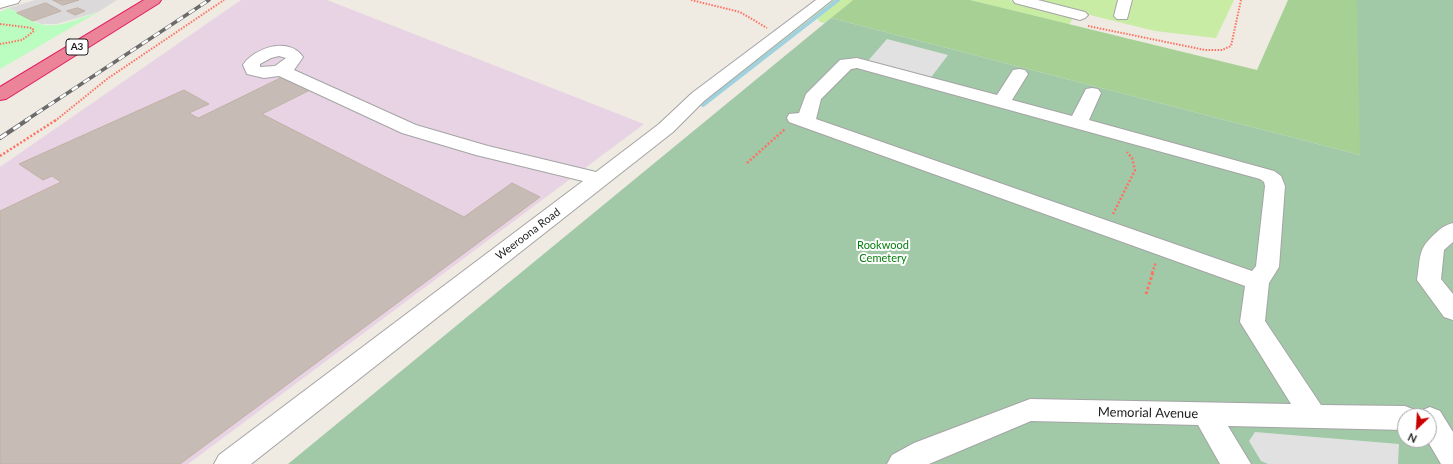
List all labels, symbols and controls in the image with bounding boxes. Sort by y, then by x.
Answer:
road number: A3 [66,39,88,55]
street label: Weeroona Road [493,205,563,263]
park label: Rookwood Cemetery [857,238,909,264]
street label: Memorial Avenue [1098,404,1198,422]
north arrow [1397,408,1437,448]
text: N [1406,431,1419,446]

